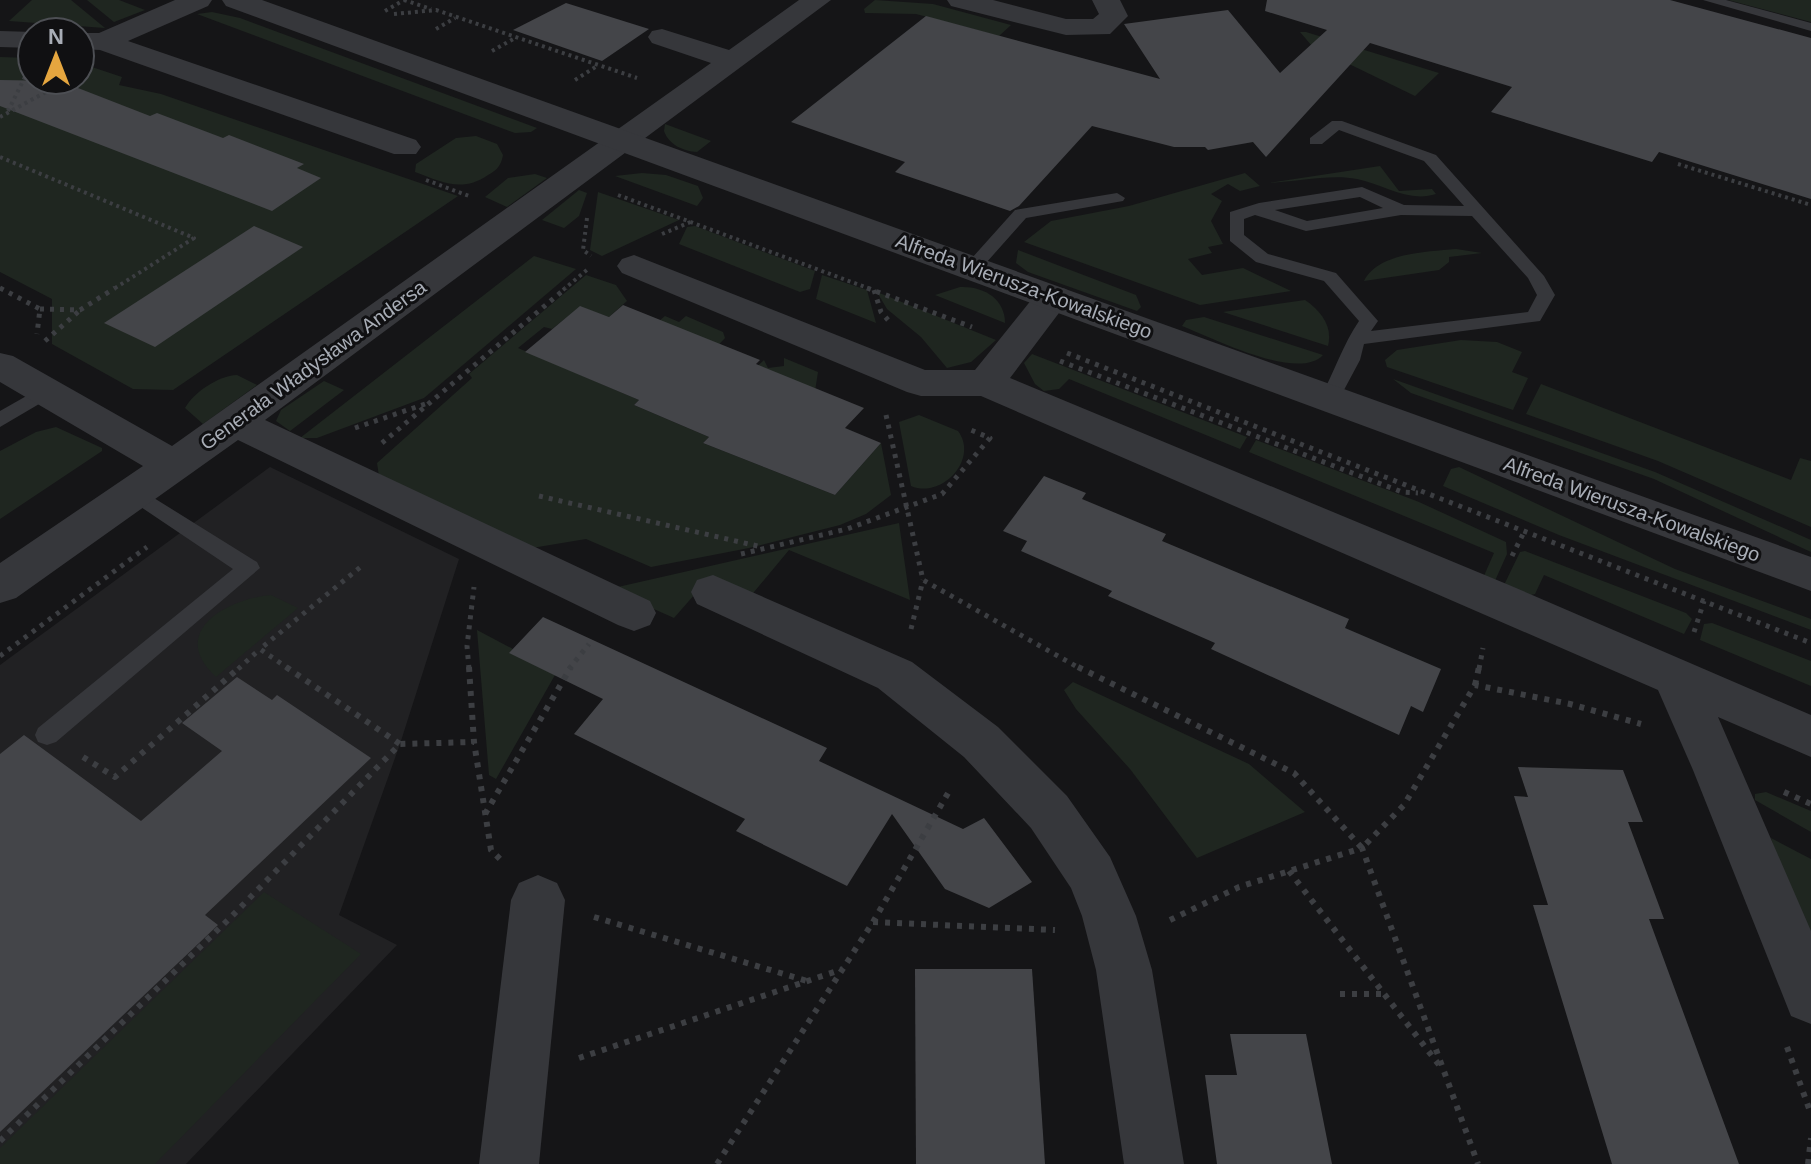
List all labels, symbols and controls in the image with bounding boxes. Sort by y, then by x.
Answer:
north arrow [16,16,96,96]
text: N [48,24,64,49]
street label: Alfreda Wierusza-Kowalskiego [893,229,1155,343]
street label: Generała Władysława Andersa [196,275,431,454]
street label: Alfreda Wierusza-Kowalskiego [1501,452,1763,566]

